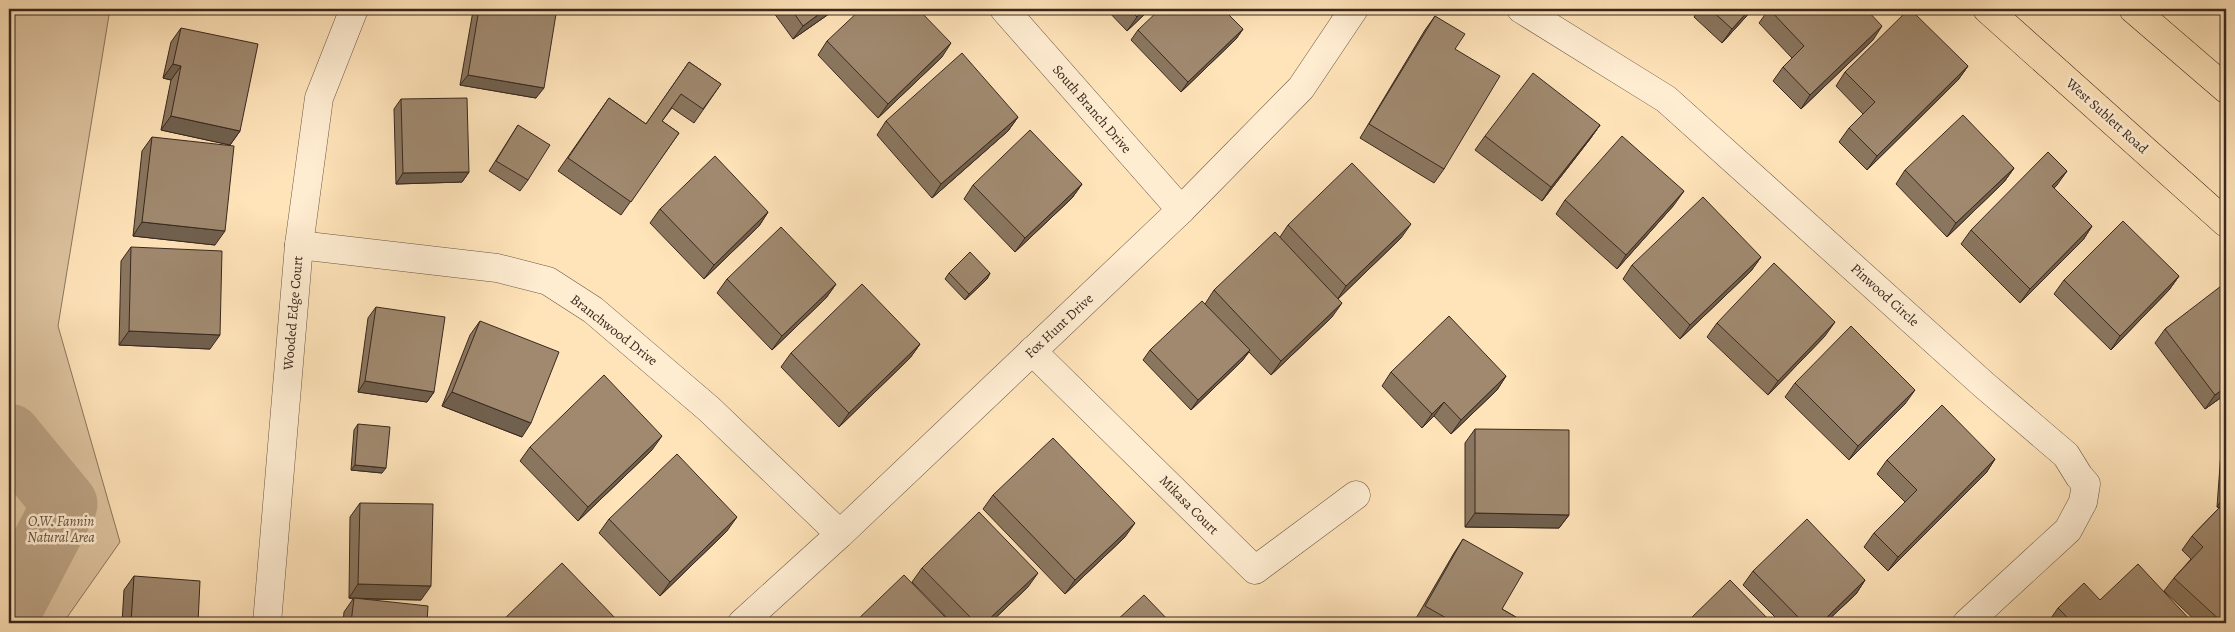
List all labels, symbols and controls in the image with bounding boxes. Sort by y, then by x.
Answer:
street label: South Branch Drive [1048,61,1136,157]
street label: West Sublett Road [2061,73,2152,158]
street label: Wooded Edge Court [278,255,307,372]
street label: Pinwood Circle [1847,259,1923,331]
street label: Fox Hunt Drive [1021,289,1097,363]
street label: Branchwood Drive [566,290,662,370]
street label: Mikasa Court [1155,471,1223,539]
park label: O.W. Fannin Natural Area [27,512,95,547]

